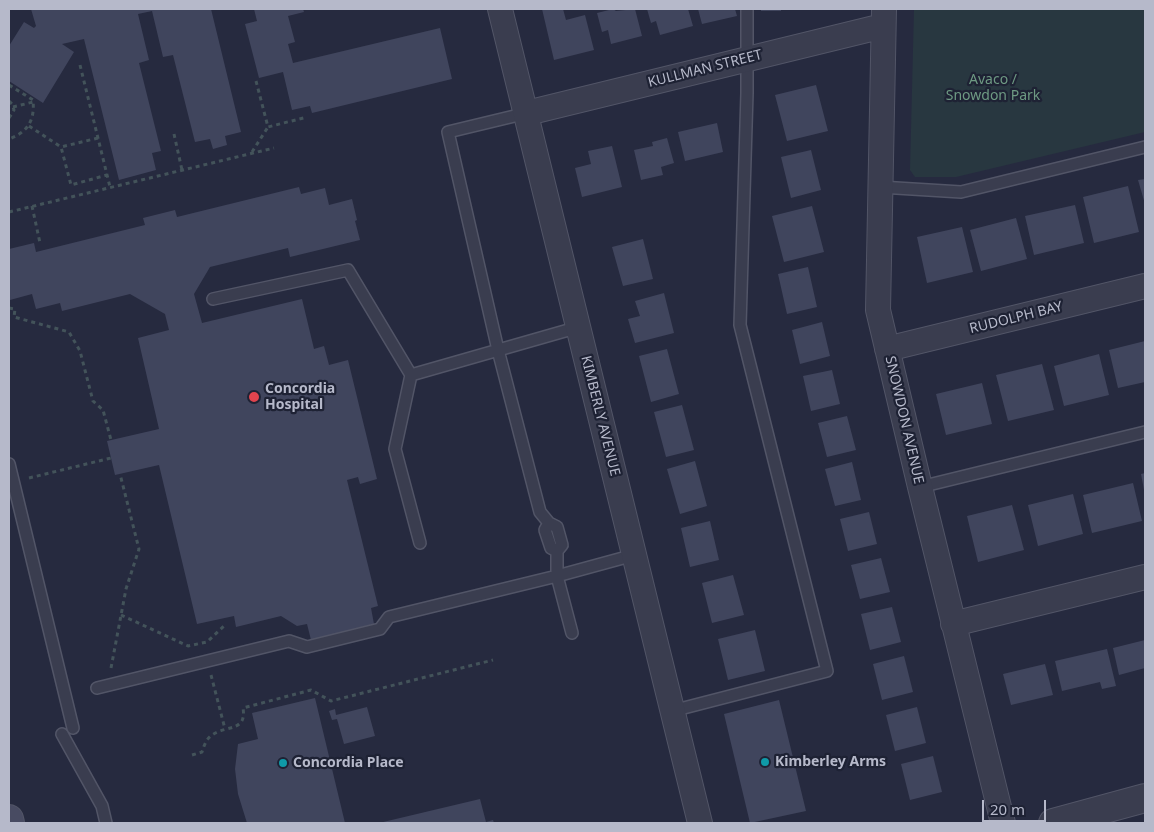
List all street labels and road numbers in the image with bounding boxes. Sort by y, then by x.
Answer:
street label: KULLMAN STREET [646,47,764,91]
street label: RUDOLPH BAY [968,298,1064,338]
street label: KIMBERLY AVENUE [577,354,623,478]
street label: SNOWDON AVENUE [881,354,927,486]

